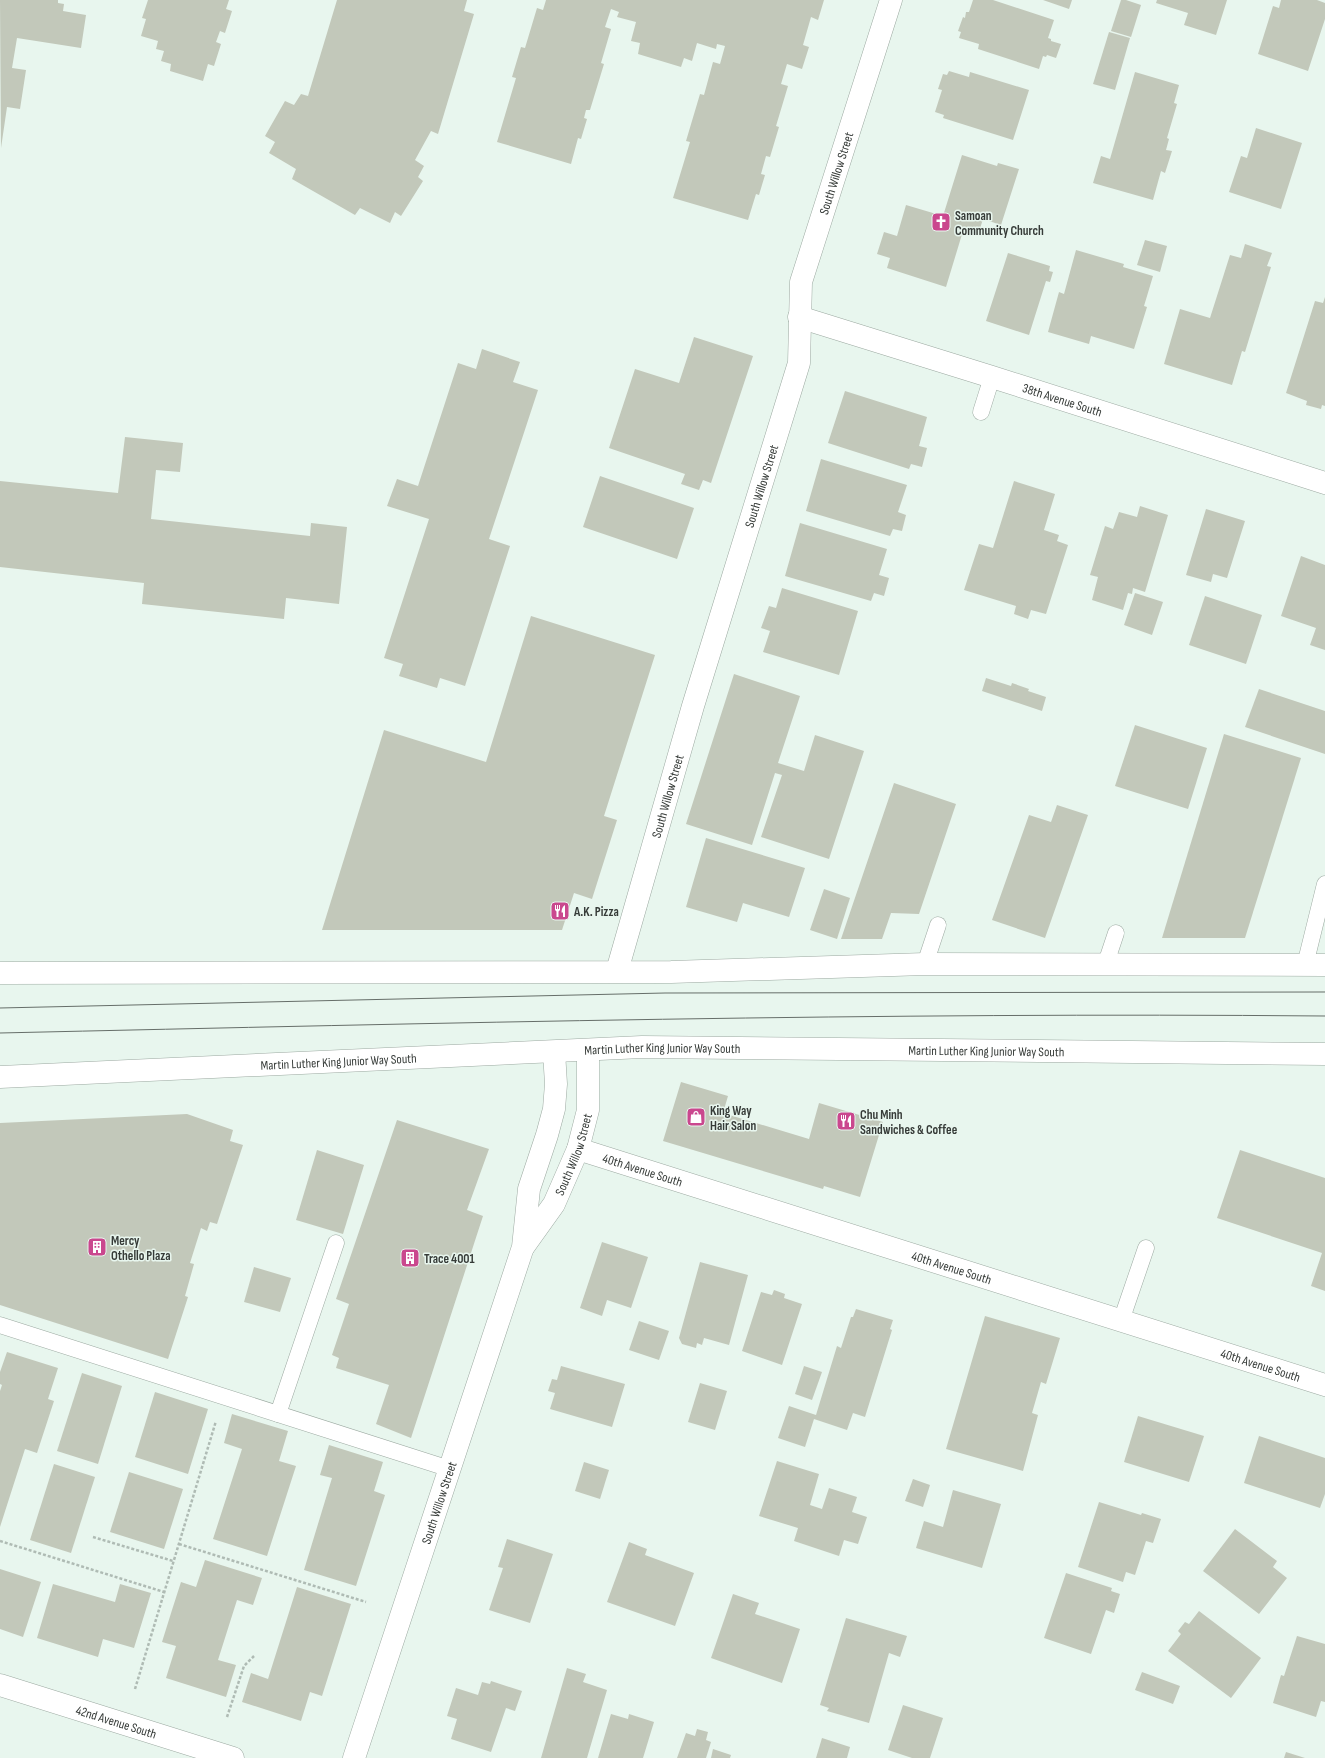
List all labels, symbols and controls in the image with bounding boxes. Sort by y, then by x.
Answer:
street label: South Willow Street [816,130,857,217]
place label: Samoan Community Church [955,208,1044,239]
church icon: Samoan Community Church [930,211,952,233]
street label: 38th Avenue South [1020,380,1104,421]
street label: South Willow Street [742,443,782,530]
street label: South Willow Street [649,753,688,840]
restaurant icon: A.K. Pizza [549,900,571,922]
place label: A.K. Pizza [573,904,619,920]
street label: Martin Luther King Junior Way South [584,1040,740,1059]
street label: Martin Luther King Junior Way South [908,1043,1064,1060]
street label: Martin Luther King Junior Way South [260,1051,417,1074]
place label: King Way Hair Salon [710,1103,756,1134]
shop icon: King Way Hair Salon [685,1106,707,1128]
place label: Chu Minh Sandwiches & Coffee [860,1107,958,1138]
restaurant icon: Chu Minh Sandwiches & Coffee [835,1110,857,1132]
street label: South Willow Street [552,1112,596,1198]
street label: 40th Avenue South [601,1150,684,1191]
place label: Mercy Othello Plaza [111,1233,171,1264]
building icon: Mercy Othello Plaza [86,1236,108,1258]
building icon: Trace 4001 [399,1247,421,1269]
street label: 40th Avenue South [910,1248,993,1288]
place label: Trace 4001 [424,1251,475,1267]
street label: 40th Avenue South [1219,1346,1302,1386]
street label: South Willow Street [418,1460,461,1546]
street label: 42nd Avenue South [74,1702,159,1743]

